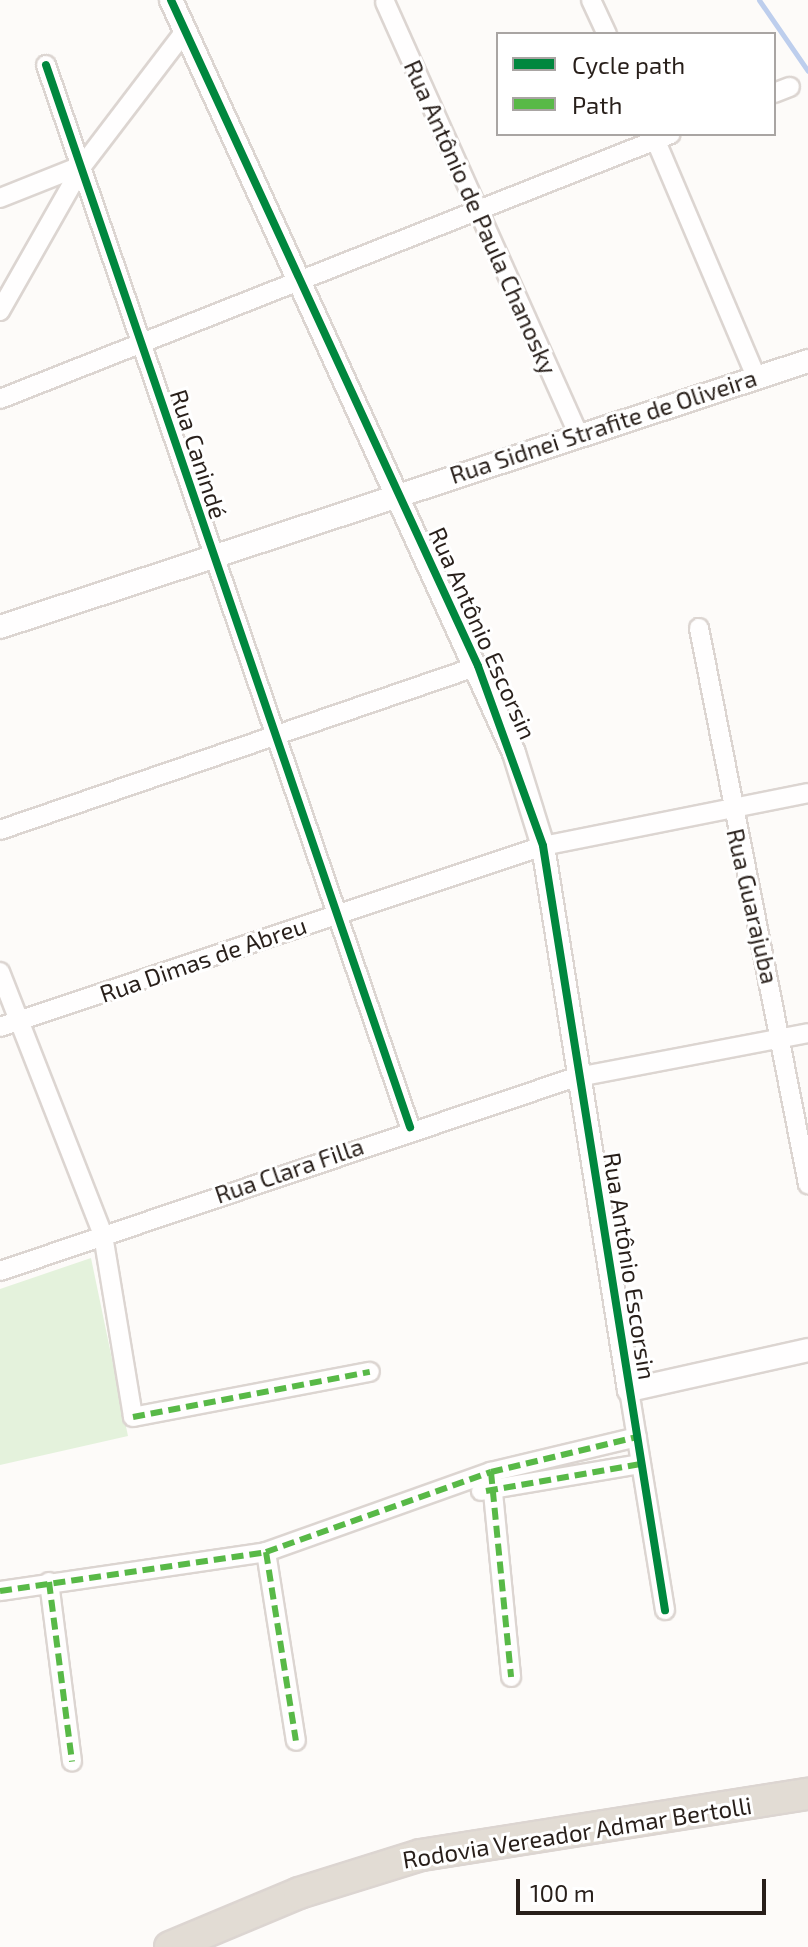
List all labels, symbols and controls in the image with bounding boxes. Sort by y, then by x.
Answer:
legend [496,32,776,136]
text: Cycle path [572,50,685,79]
street label: Rua Antônio de Paula Chanosky [398,55,564,379]
text: Path [572,90,622,119]
street label: Rua Sidnei Strafite de Oliveira [446,363,760,489]
street label: Rua Canindé [165,386,233,522]
street label: Rua Antônio Escorsin [423,522,543,744]
street label: Rua Guarajuba [721,826,785,986]
street label: Rua Dimas de Abreu [96,910,310,1008]
street label: Rua Clara Filla [211,1131,367,1209]
street label: Rua Antônio Escorsin [598,1150,662,1382]
street label: Rodovia Vereador Admar Bertolli [399,1790,755,1874]
scale bar [520,1863,770,1913]
text: 100 m [530,1878,595,1907]

